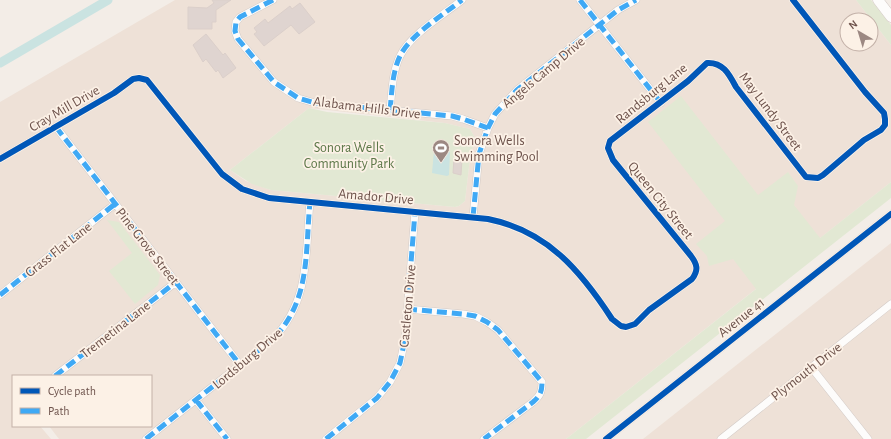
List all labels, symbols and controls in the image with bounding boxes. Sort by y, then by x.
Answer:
north arrow [839,12,879,52]
text: N [847,18,860,31]
street label: Angels Camp Drive [500,34,588,111]
street label: Randsburg Lane [613,61,690,127]
street label: May Lundy Street [736,70,804,154]
street label: Cray Mill Drive [27,83,102,135]
street label: Alabama Hills Drive [312,94,421,122]
place label: Sonora Wells Swimming Pool [454,134,539,164]
sports icon: Sonora Wells Swimming Pool [431,138,451,163]
park label: Sonora Wells Community Park [304,141,395,171]
street label: Queen City Street [625,159,696,242]
street label: Amador Drive [338,187,414,207]
street label: Pine Grove Street [113,205,182,288]
street label: Grass Flat Lane [23,220,95,280]
street label: Castleton Drive [397,264,419,348]
street label: Avenue 41 [716,295,767,340]
street label: Tremetina Lane [78,298,153,361]
street label: Lordsburg Drive [210,326,285,392]
street label: Plymouth Drive [769,340,844,403]
legend [12,375,152,427]
text: Cycle path [48,385,96,398]
text: Path [48,405,70,417]

